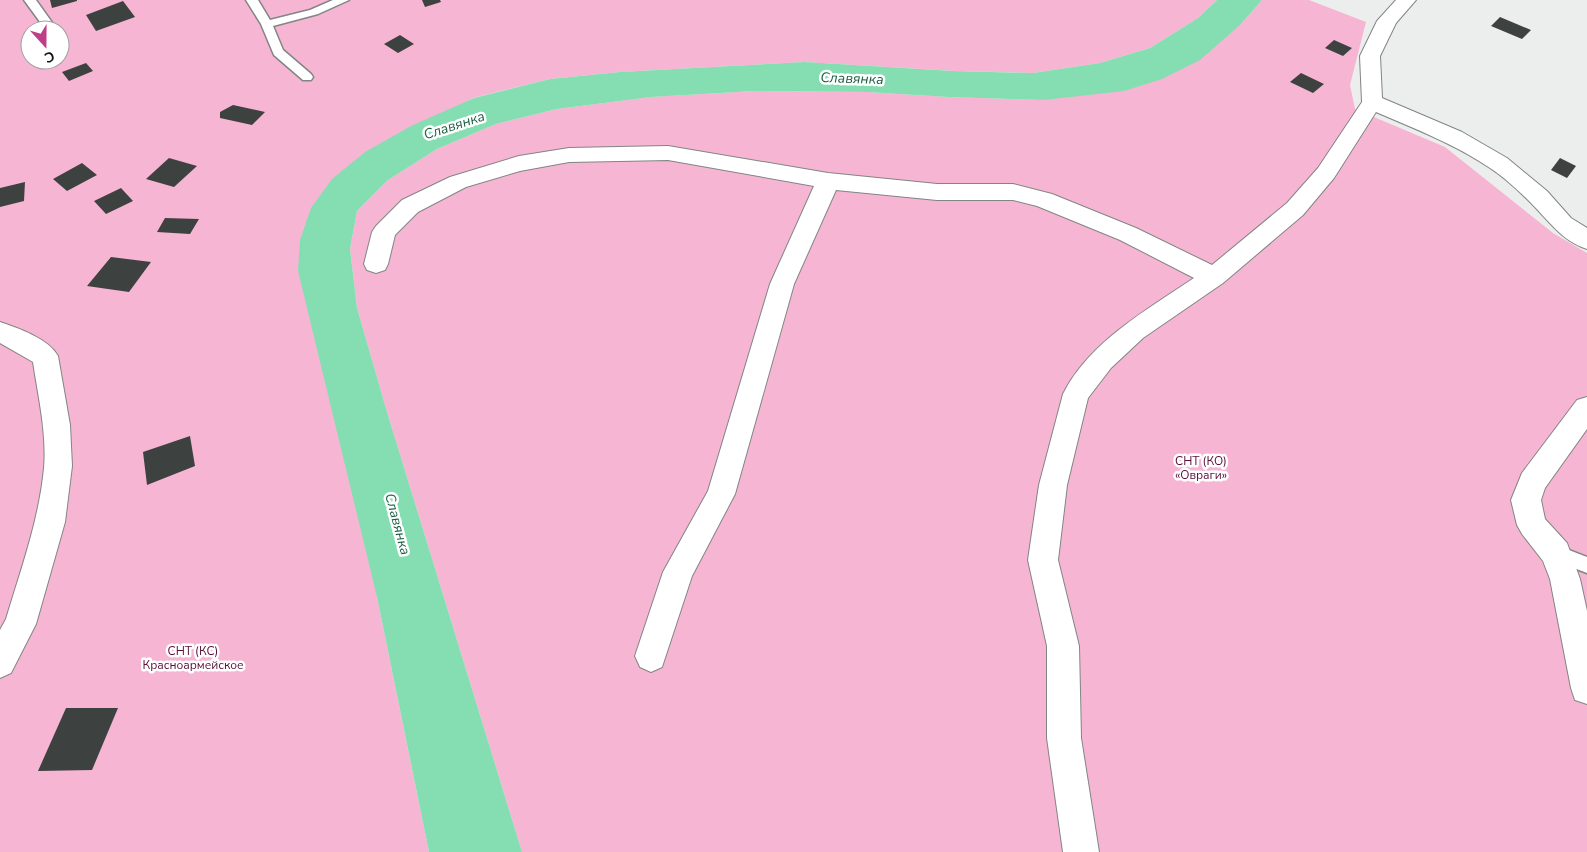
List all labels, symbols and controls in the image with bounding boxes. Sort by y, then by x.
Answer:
north arrow [20,20,70,70]
text: С [41,46,57,67]
water label: Славянка [820,68,884,89]
water label: Славянка [421,107,487,144]
park label: СНТ (КО) «Овраги» [1175,453,1227,483]
water label: Славянка [380,491,415,557]
park label: СНТ (КС) Красноармейское [142,643,244,673]

